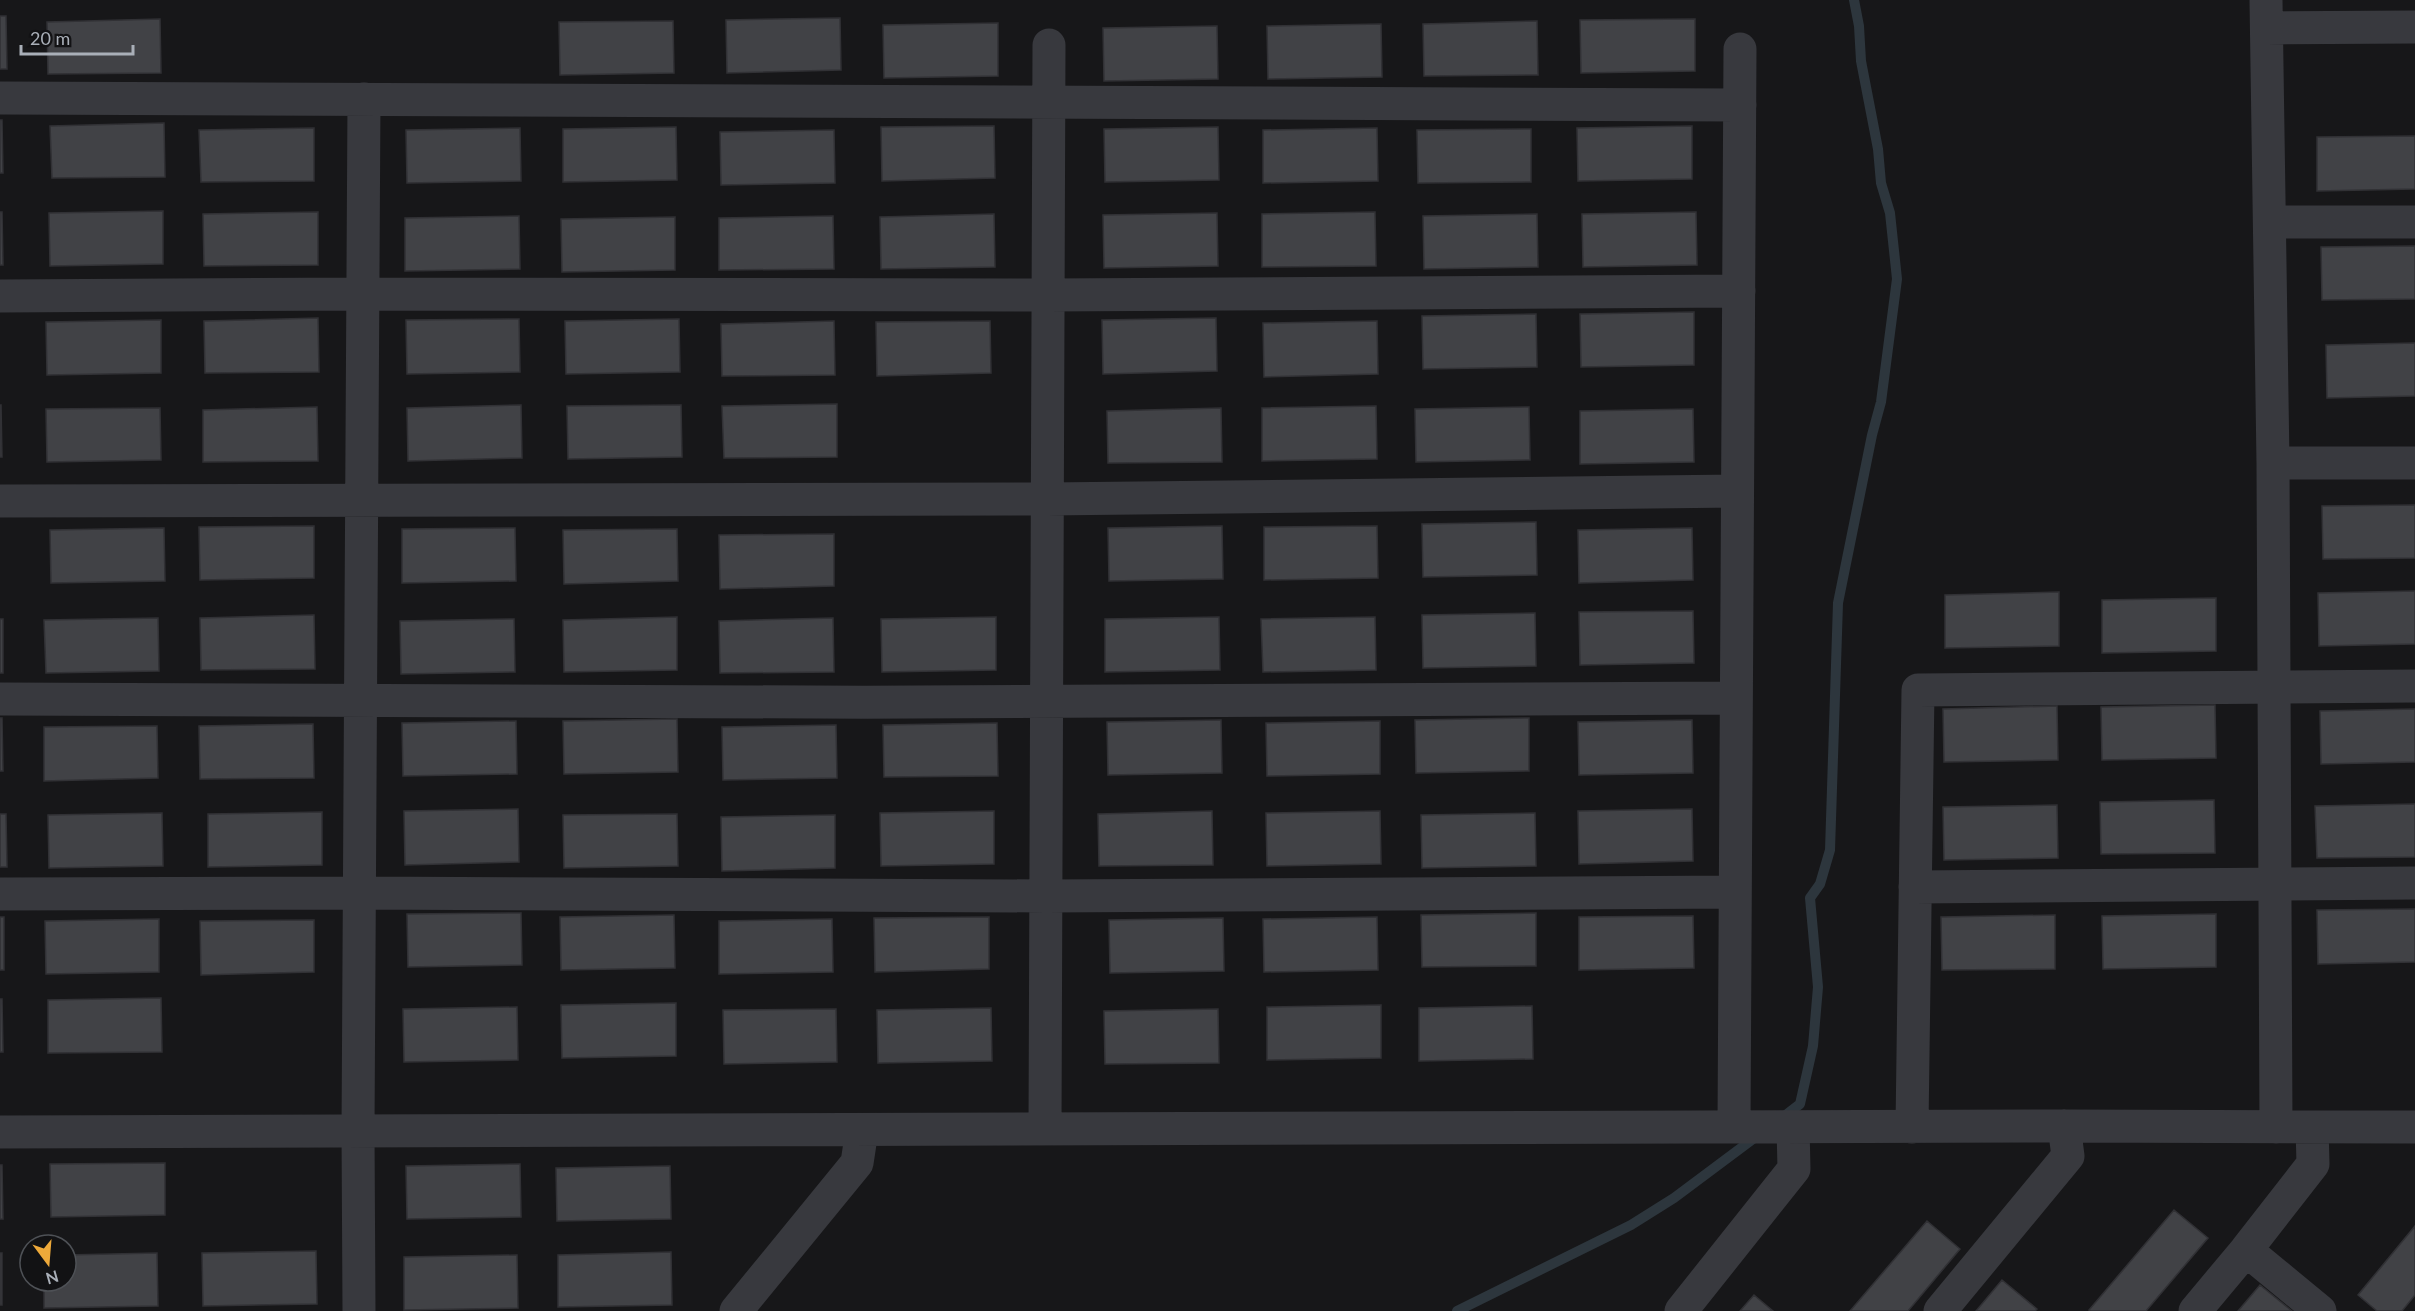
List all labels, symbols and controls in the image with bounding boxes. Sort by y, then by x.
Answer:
scale bar [21,18,134,56]
text: 20 m [30,27,70,49]
north arrow [18,1233,78,1293]
text: N [44,1267,61,1289]

